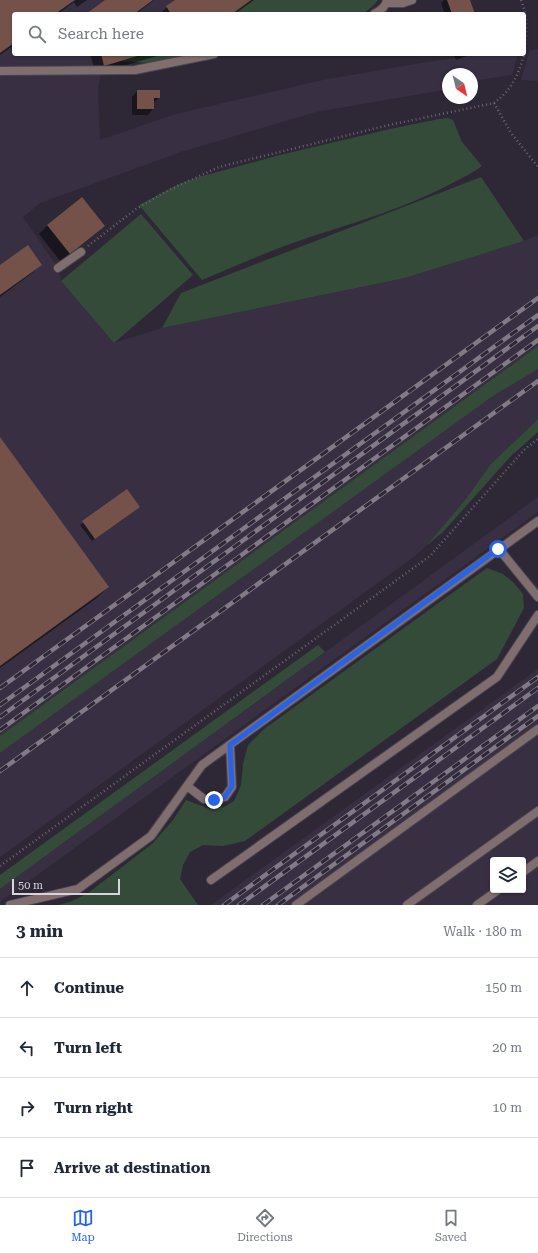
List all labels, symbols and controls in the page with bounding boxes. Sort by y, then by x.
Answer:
search box [12,12,526,56]
icon: search [26,23,48,45]
text: Search here [58,25,144,43]
north arrow [442,68,478,104]
route start [489,540,507,558]
route end [205,791,223,809]
map controls [490,857,526,893]
button: layers [490,857,526,893]
scale bar [12,877,120,896]
text: 50 m [18,879,43,892]
text: 3 min [16,921,63,941]
text: Walk · 180 m [443,924,522,939]
icon: ahead [16,977,38,999]
text: Continue [54,979,124,997]
text: 150 m [485,980,522,995]
icon: left [16,1037,38,1059]
text: Turn left [54,1039,122,1057]
text: 20 m [492,1040,522,1055]
icon: right [16,1097,38,1119]
text: Turn right [54,1099,133,1117]
text: 10 m [492,1100,522,1115]
icon: arrive [16,1157,38,1179]
text: Arrive at destination [54,1159,210,1177]
tab: Map [71,1207,95,1244]
tab: Directions [237,1207,293,1244]
tab: Saved [435,1207,467,1244]

